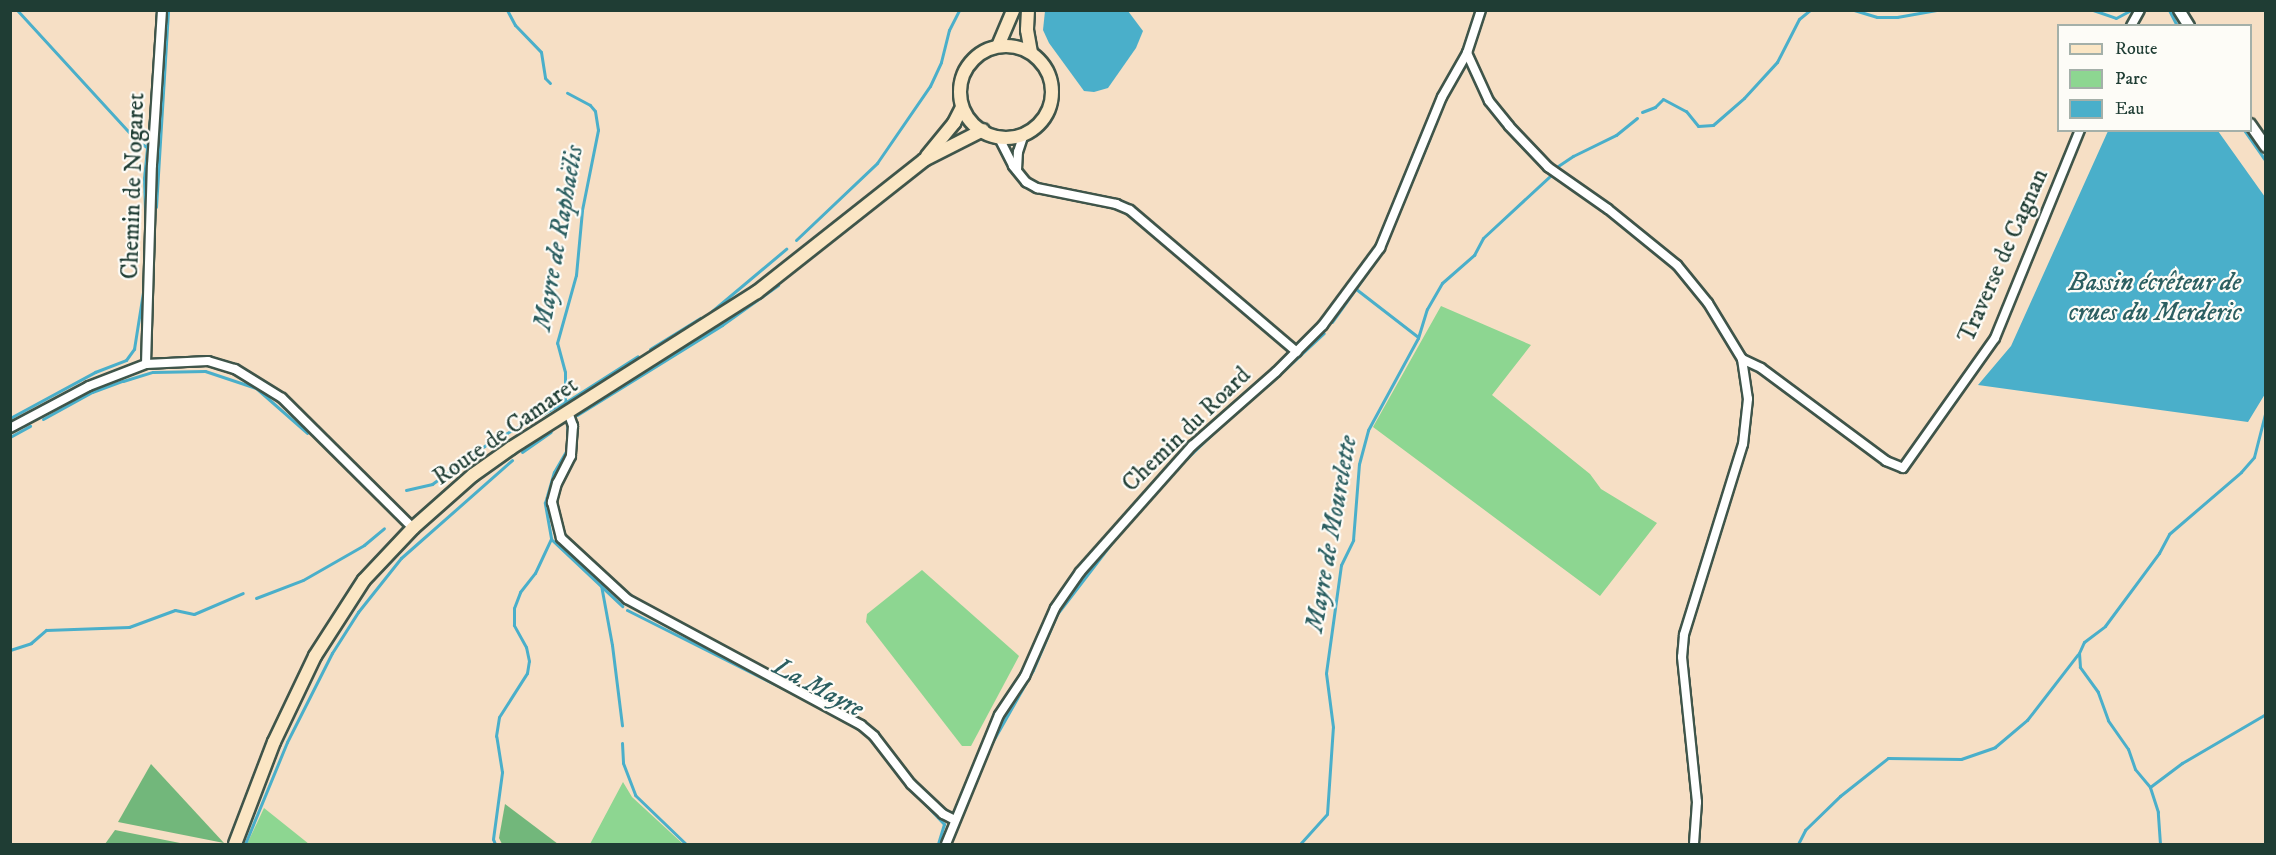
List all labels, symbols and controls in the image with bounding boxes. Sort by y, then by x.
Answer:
legend [2057,24,2252,132]
text: Route [2115,38,2158,60]
text: Parc [2115,68,2147,90]
street label: Chemin de Nogaret [116,92,152,280]
text: Eau [2115,98,2144,120]
water label: Mayre de Raphaëlis [527,143,591,333]
street label: Traverse de Cagnan [1953,165,2055,347]
water label: Bassin écrêteur de crues du Merderic [2069,267,2241,328]
street label: Chemin du Roard [1117,361,1257,499]
street label: Route de Camaret [428,371,584,493]
water label: Mayre de Mourelette [1299,433,1365,635]
water label: La Mayre [767,651,869,725]

